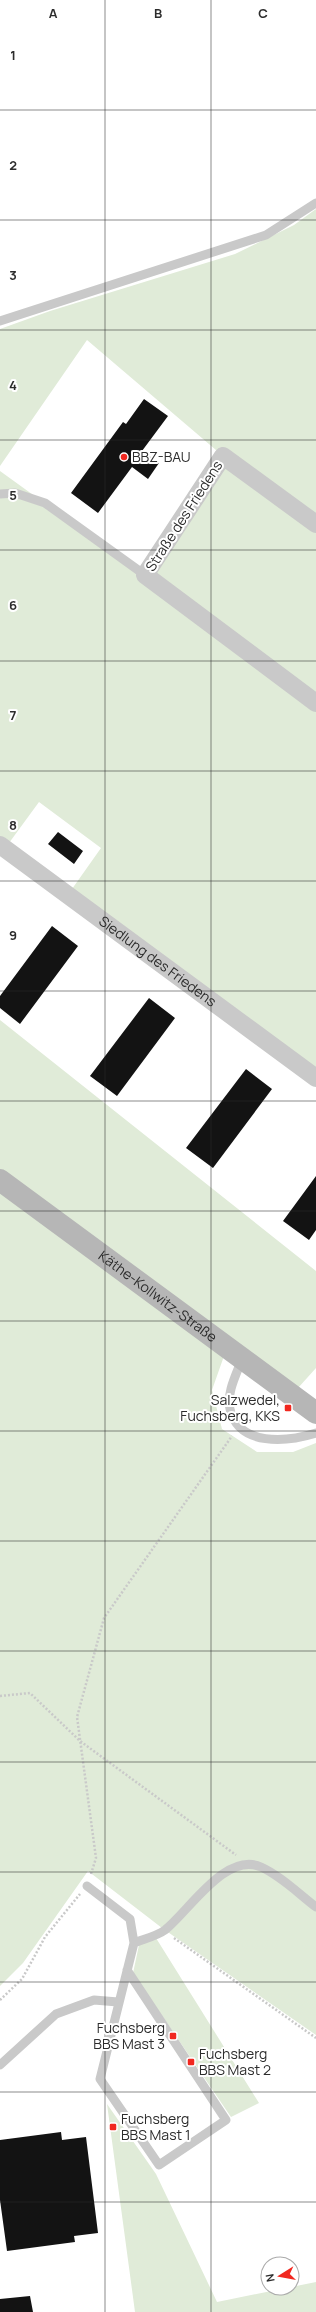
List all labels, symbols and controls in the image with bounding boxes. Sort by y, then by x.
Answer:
text: A [49,4,58,22]
text: B [154,4,162,22]
text: C [258,4,268,22]
text: 1 [10,46,16,64]
text: 2 [9,156,17,174]
text: 3 [9,266,17,284]
text: 4 [9,376,17,394]
place label: BBZ-BAU [132,447,191,466]
marker: BBZ-BAU [119,452,129,462]
street label: Straße des Friedens [141,457,226,575]
text: 5 [9,486,17,504]
text: 6 [9,596,17,614]
text: 7 [10,706,17,724]
text: 8 [9,816,17,834]
street label: Siedlung des Friedens [95,911,221,1011]
text: 9 [9,926,17,944]
street label: Käthe-Kollwitz-Straße [95,1246,221,1346]
place label: Salzwedel, Fuchsberg, KKS [180,1390,280,1425]
marker: Salzwedel, Fuchsberg, KKS [283,1403,293,1413]
place label: Fuchsberg BBS Mast 3 [93,2018,165,2053]
marker: Fuchsberg BBS Mast 3 [168,2031,178,2041]
place label: Fuchsberg BBS Mast 2 [199,2044,271,2079]
marker: Fuchsberg BBS Mast 2 [186,2057,196,2067]
place label: Fuchsberg BBS Mast 1 [121,2109,190,2144]
marker: Fuchsberg BBS Mast 1 [108,2122,118,2132]
north arrow [260,2256,300,2296]
text: N [262,2273,278,2283]

